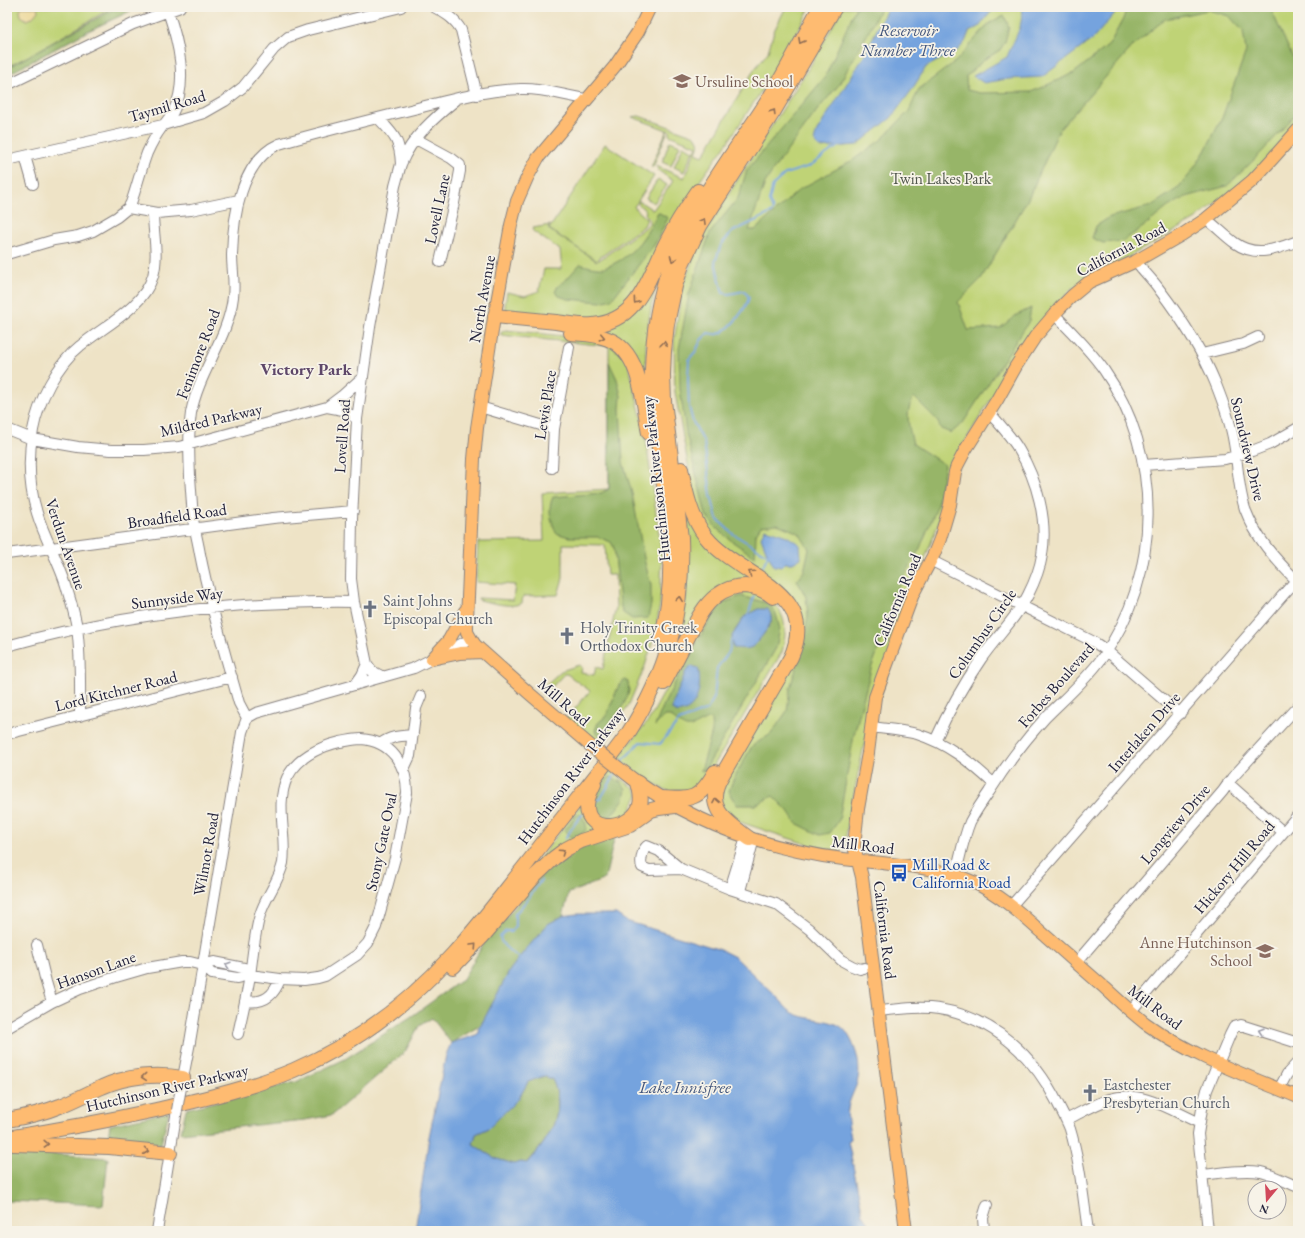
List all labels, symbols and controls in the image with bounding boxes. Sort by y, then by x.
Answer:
water label: Reservoir Number Three [860,19,956,61]
one-way arrow [798,37,806,44]
school or university icon: Ursuline School [672,71,692,91]
place label: Ursuline School [695,71,793,92]
street label: Taymil Road [126,85,209,127]
one-way arrow [769,109,776,116]
park label: Twin Lakes Park [891,168,992,189]
street label: Lovell Lane [419,172,455,246]
street label: California Road [1072,216,1170,281]
one-way arrow [699,218,706,226]
street label: North Avenue [464,254,500,344]
one-way arrow [669,255,677,262]
one-way arrow [634,297,641,304]
street label: Fenimore Road [171,305,225,402]
one-way arrow [598,333,605,341]
one-way arrow [660,341,669,347]
district label: Victory Park [260,358,352,380]
street label: Lewis Place [529,369,561,441]
street label: Hutchinson River Parkway [637,394,675,563]
street label: Soundview Drive [1226,395,1270,503]
street label: Lovell Road [329,397,355,474]
street label: Mildred Parkway [158,398,265,442]
street label: Verdun Avenue [41,496,91,592]
street label: Broadfield Road [126,499,229,533]
street label: California Road [868,550,926,650]
one-way arrow [748,570,755,578]
street label: Sunnyside Way [130,582,225,614]
street label: Columbus Circle [943,585,1021,683]
place label: Saint Johns Episcopal Church [383,590,493,629]
one-way arrow [674,596,683,602]
church icon: Saint Johns Episcopal Church [360,599,380,619]
place label: Holy Trinity Greek Orthodox Church [580,617,698,656]
church icon: Holy Trinity Greek Orthodox Church [557,626,577,646]
street label: Forbes Boulevard [1013,637,1099,732]
street label: Lord Kitchner Road [53,665,180,716]
street label: Mill Road [533,674,595,731]
street label: Interlaken Drive [1103,687,1185,777]
street label: Hutchinson River Parkway [513,703,630,849]
street label: Longview Drive [1135,780,1215,868]
street label: Stony Gate Oval [360,791,402,893]
one-way arrow [712,798,721,804]
street label: Wilmot Road [188,810,224,897]
street label: Hickory Hill Road [1189,815,1280,918]
street label: Mill Road [831,831,896,859]
one-way arrow [558,850,565,857]
place label: Mill Road & California Road [912,854,1012,893]
bus stop icon: Mill Road & California Road [889,863,909,883]
street label: California Road [869,880,902,981]
place label: Anne Hutchinson School [1139,932,1253,971]
school or university icon: Anne Hutchinson School [1255,941,1275,961]
one-way arrow [469,944,476,951]
street label: Hanson Lane [53,946,139,994]
one-way arrow [224,961,231,970]
street label: Mill Road [1124,980,1187,1035]
one-way arrow [1258,1027,1265,1036]
street label: Hutchinson River Parkway [84,1059,251,1117]
one-way arrow [141,1072,147,1081]
place label: Eastchester Presbyterian Church [1103,1074,1230,1113]
water label: Lake Innisfree [638,1076,731,1098]
church icon: Eastchester Presbyterian Church [1080,1083,1100,1103]
one-way arrow [43,1140,49,1148]
one-way arrow [142,1146,149,1155]
north arrow [1247,1180,1287,1220]
text: N [1257,1201,1270,1218]

